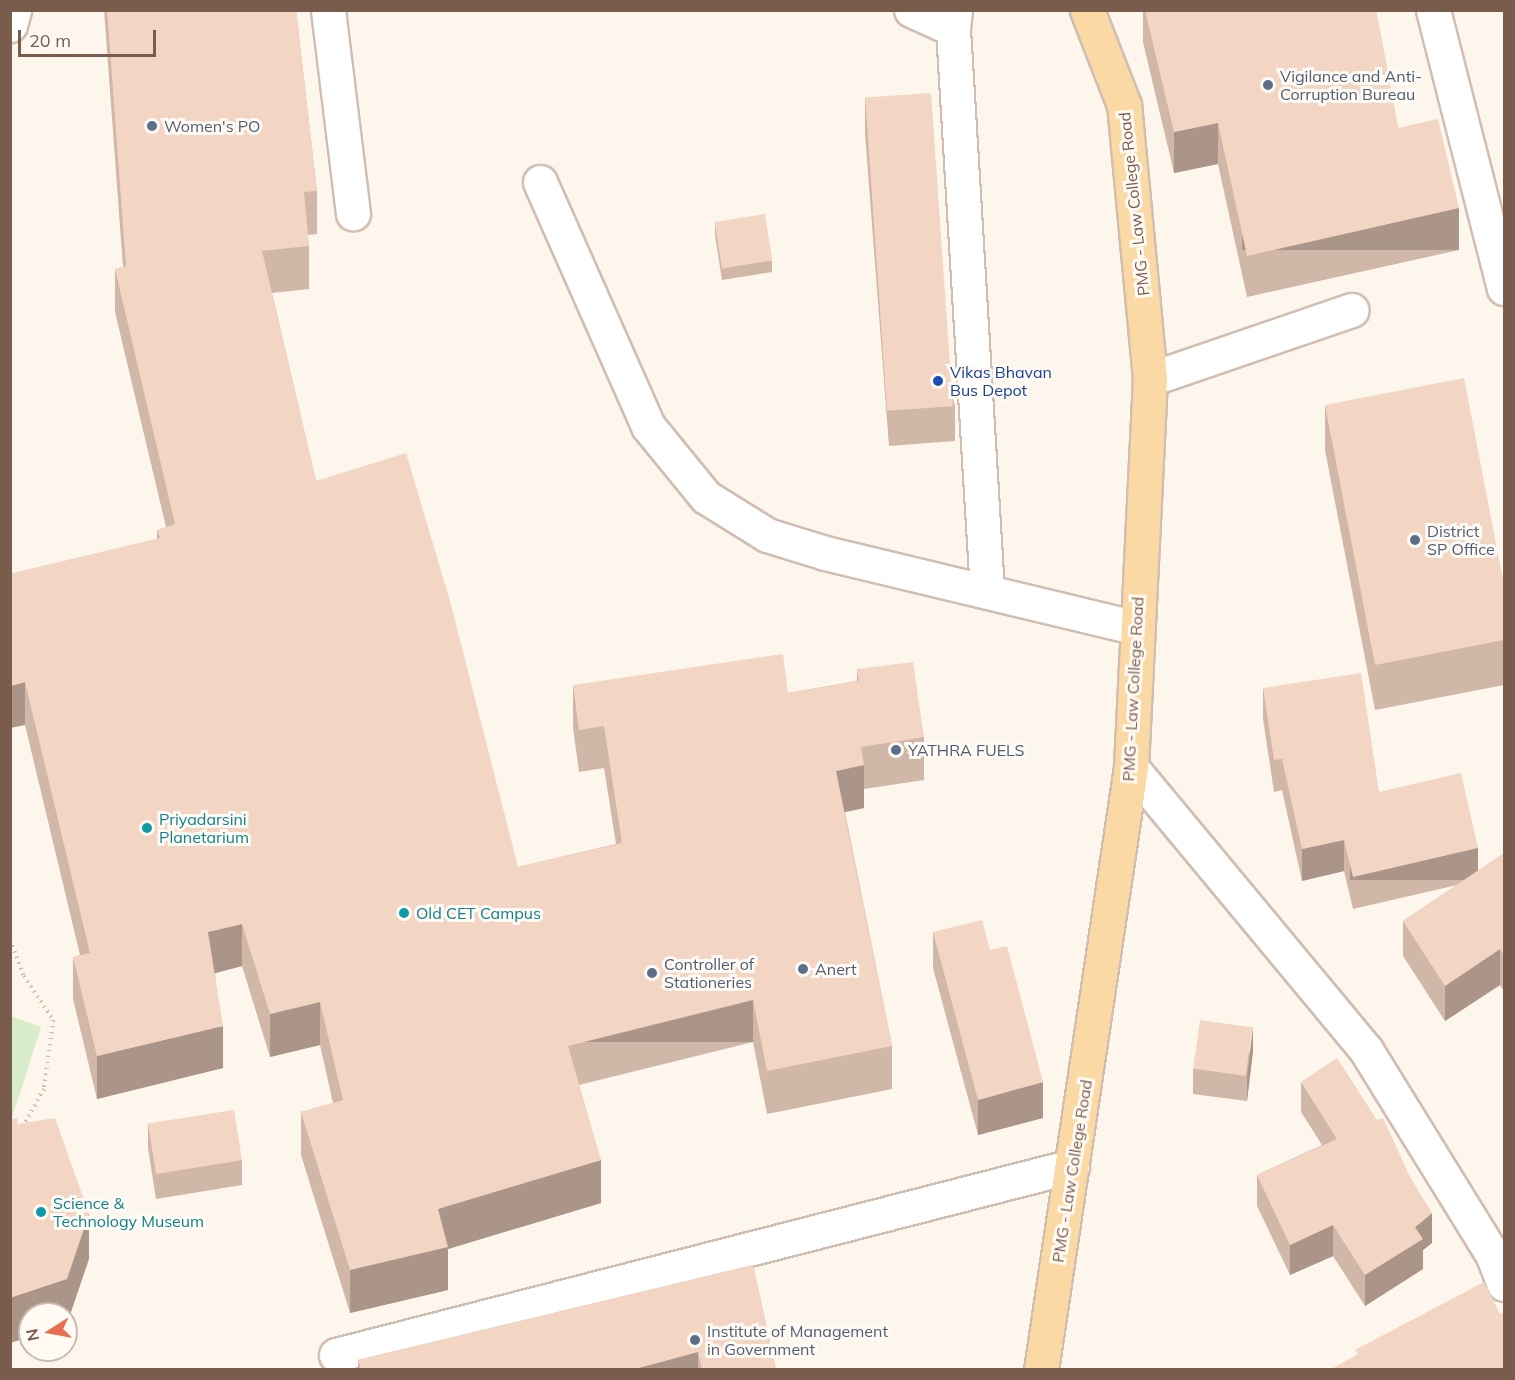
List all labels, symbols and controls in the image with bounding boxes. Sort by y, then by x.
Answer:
scale bar [21,18,159,56]
text: 20 m [29,29,71,52]
place label: Vigilance and Anti- Corruption Bureau [1280,66,1422,104]
marker: Vigilance and Anti- Corruption Bureau [1261,78,1275,92]
street label: PMG - Law College Road [1115,111,1153,297]
place label: Women's PO [164,116,260,136]
marker: Women's PO [145,119,159,133]
place label: Vikas Bhavan Bus Depot [950,362,1052,400]
marker: Vikas Bhavan Bus Depot [931,374,945,388]
place label: District SP Office [1427,521,1495,559]
marker: District SP Office [1408,533,1422,547]
street label: PMG - Law College Road [1119,596,1147,782]
place label: YATHRA FUELS [908,740,1024,760]
marker: YATHRA FUELS [889,743,903,757]
place label: Priyadarsini Planetarium [159,809,249,847]
marker: Priyadarsini Planetarium [140,821,154,835]
place label: Old CET Campus [416,903,541,923]
marker: Old CET Campus [397,906,411,920]
place label: Controller of Stationeries [664,954,754,992]
place label: Anert [815,959,857,979]
marker: Anert [796,962,810,976]
marker: Controller of Stationeries [645,966,659,980]
street label: PMG - Law College Road [1048,1078,1096,1264]
place label: Science & Technology Museum [53,1193,204,1231]
marker: Science & Technology Museum [34,1205,48,1219]
north arrow [18,1302,78,1362]
place label: Institute of Management in Government [707,1321,888,1359]
text: N [21,1327,43,1343]
marker: Institute of Management in Government [688,1333,702,1347]

